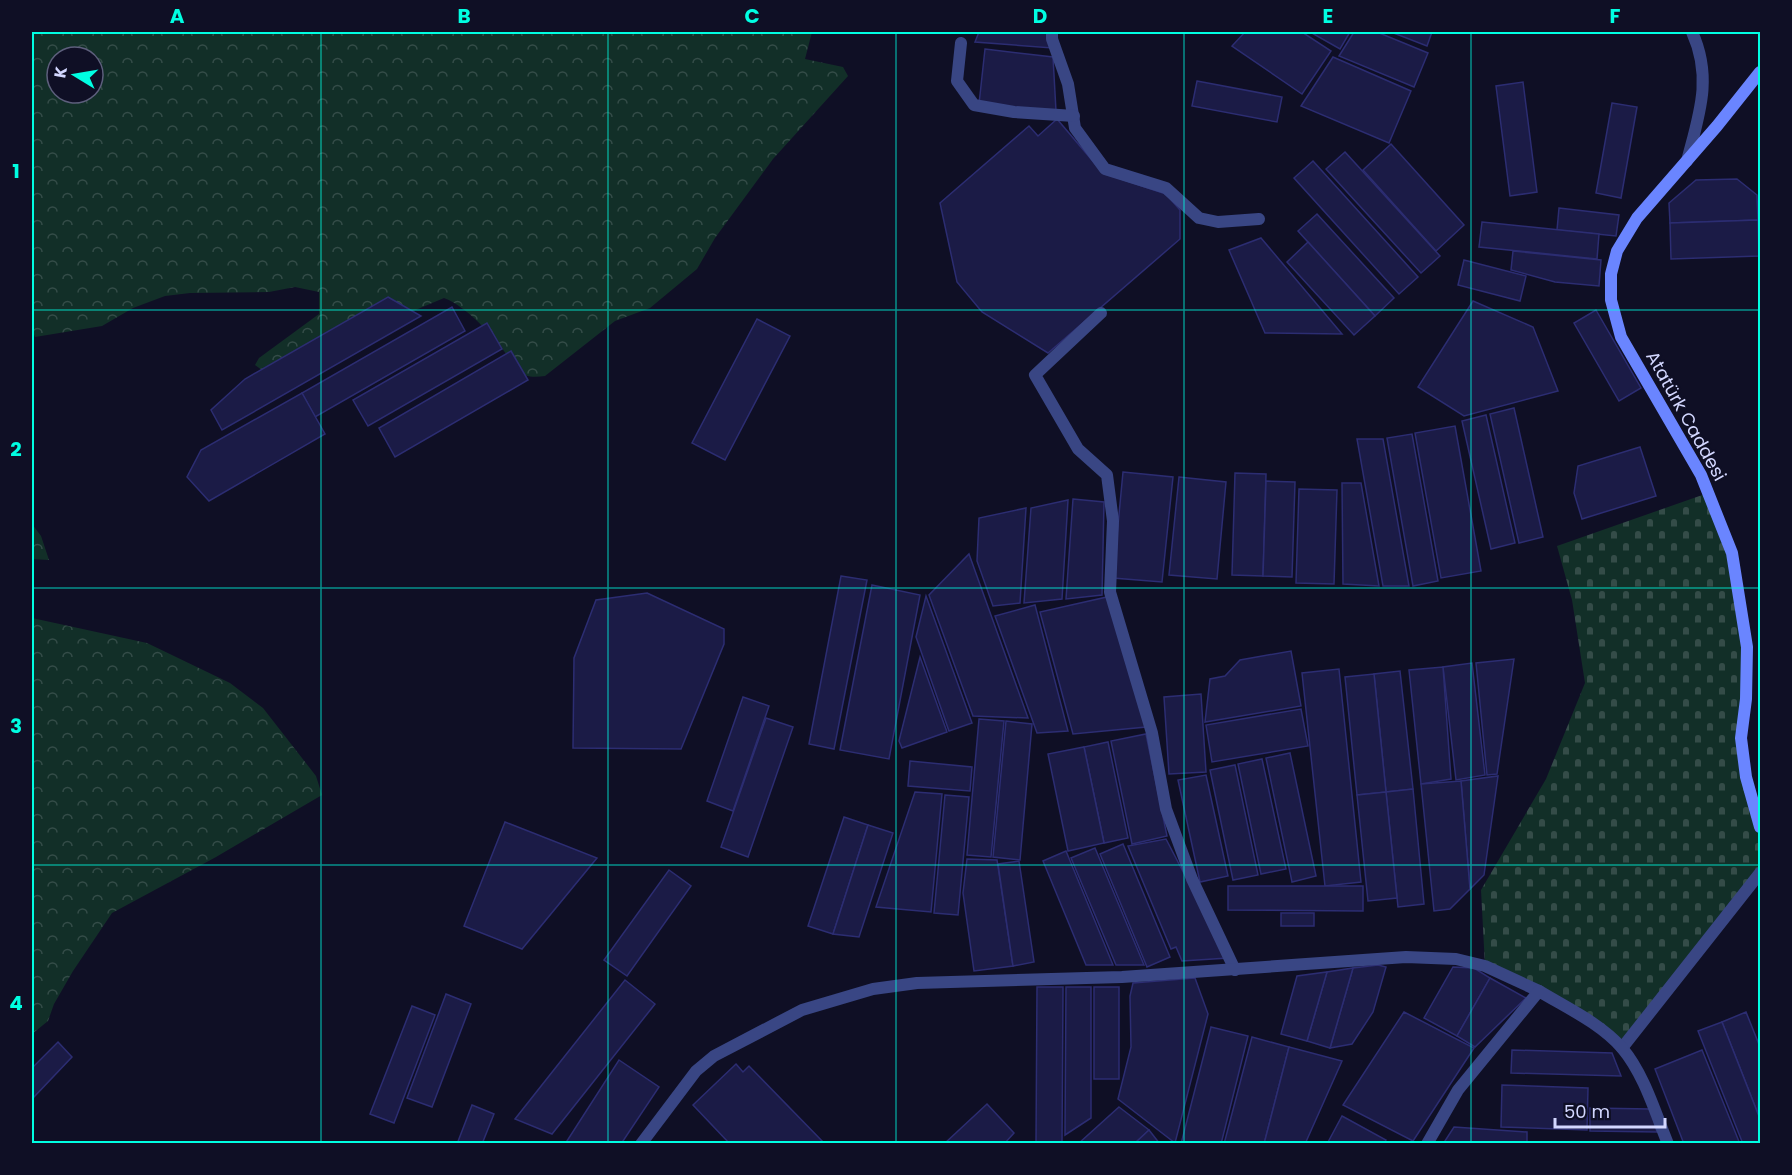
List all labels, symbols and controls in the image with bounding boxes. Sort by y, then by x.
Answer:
text: A [170,2,185,30]
text: B [457,2,471,30]
text: C [744,2,760,30]
text: D [1033,2,1047,30]
text: E [1323,2,1333,30]
text: F [1610,2,1621,30]
north arrow [45,45,105,105]
text: K [48,65,73,80]
text: 1 [12,157,20,185]
street label: Atatürk Caddesi [1640,346,1733,485]
text: 2 [10,435,22,463]
text: 3 [10,712,22,740]
text: 4 [9,989,23,1017]
scale bar [1555,1091,1664,1129]
text: 50 m [1564,1099,1610,1124]

